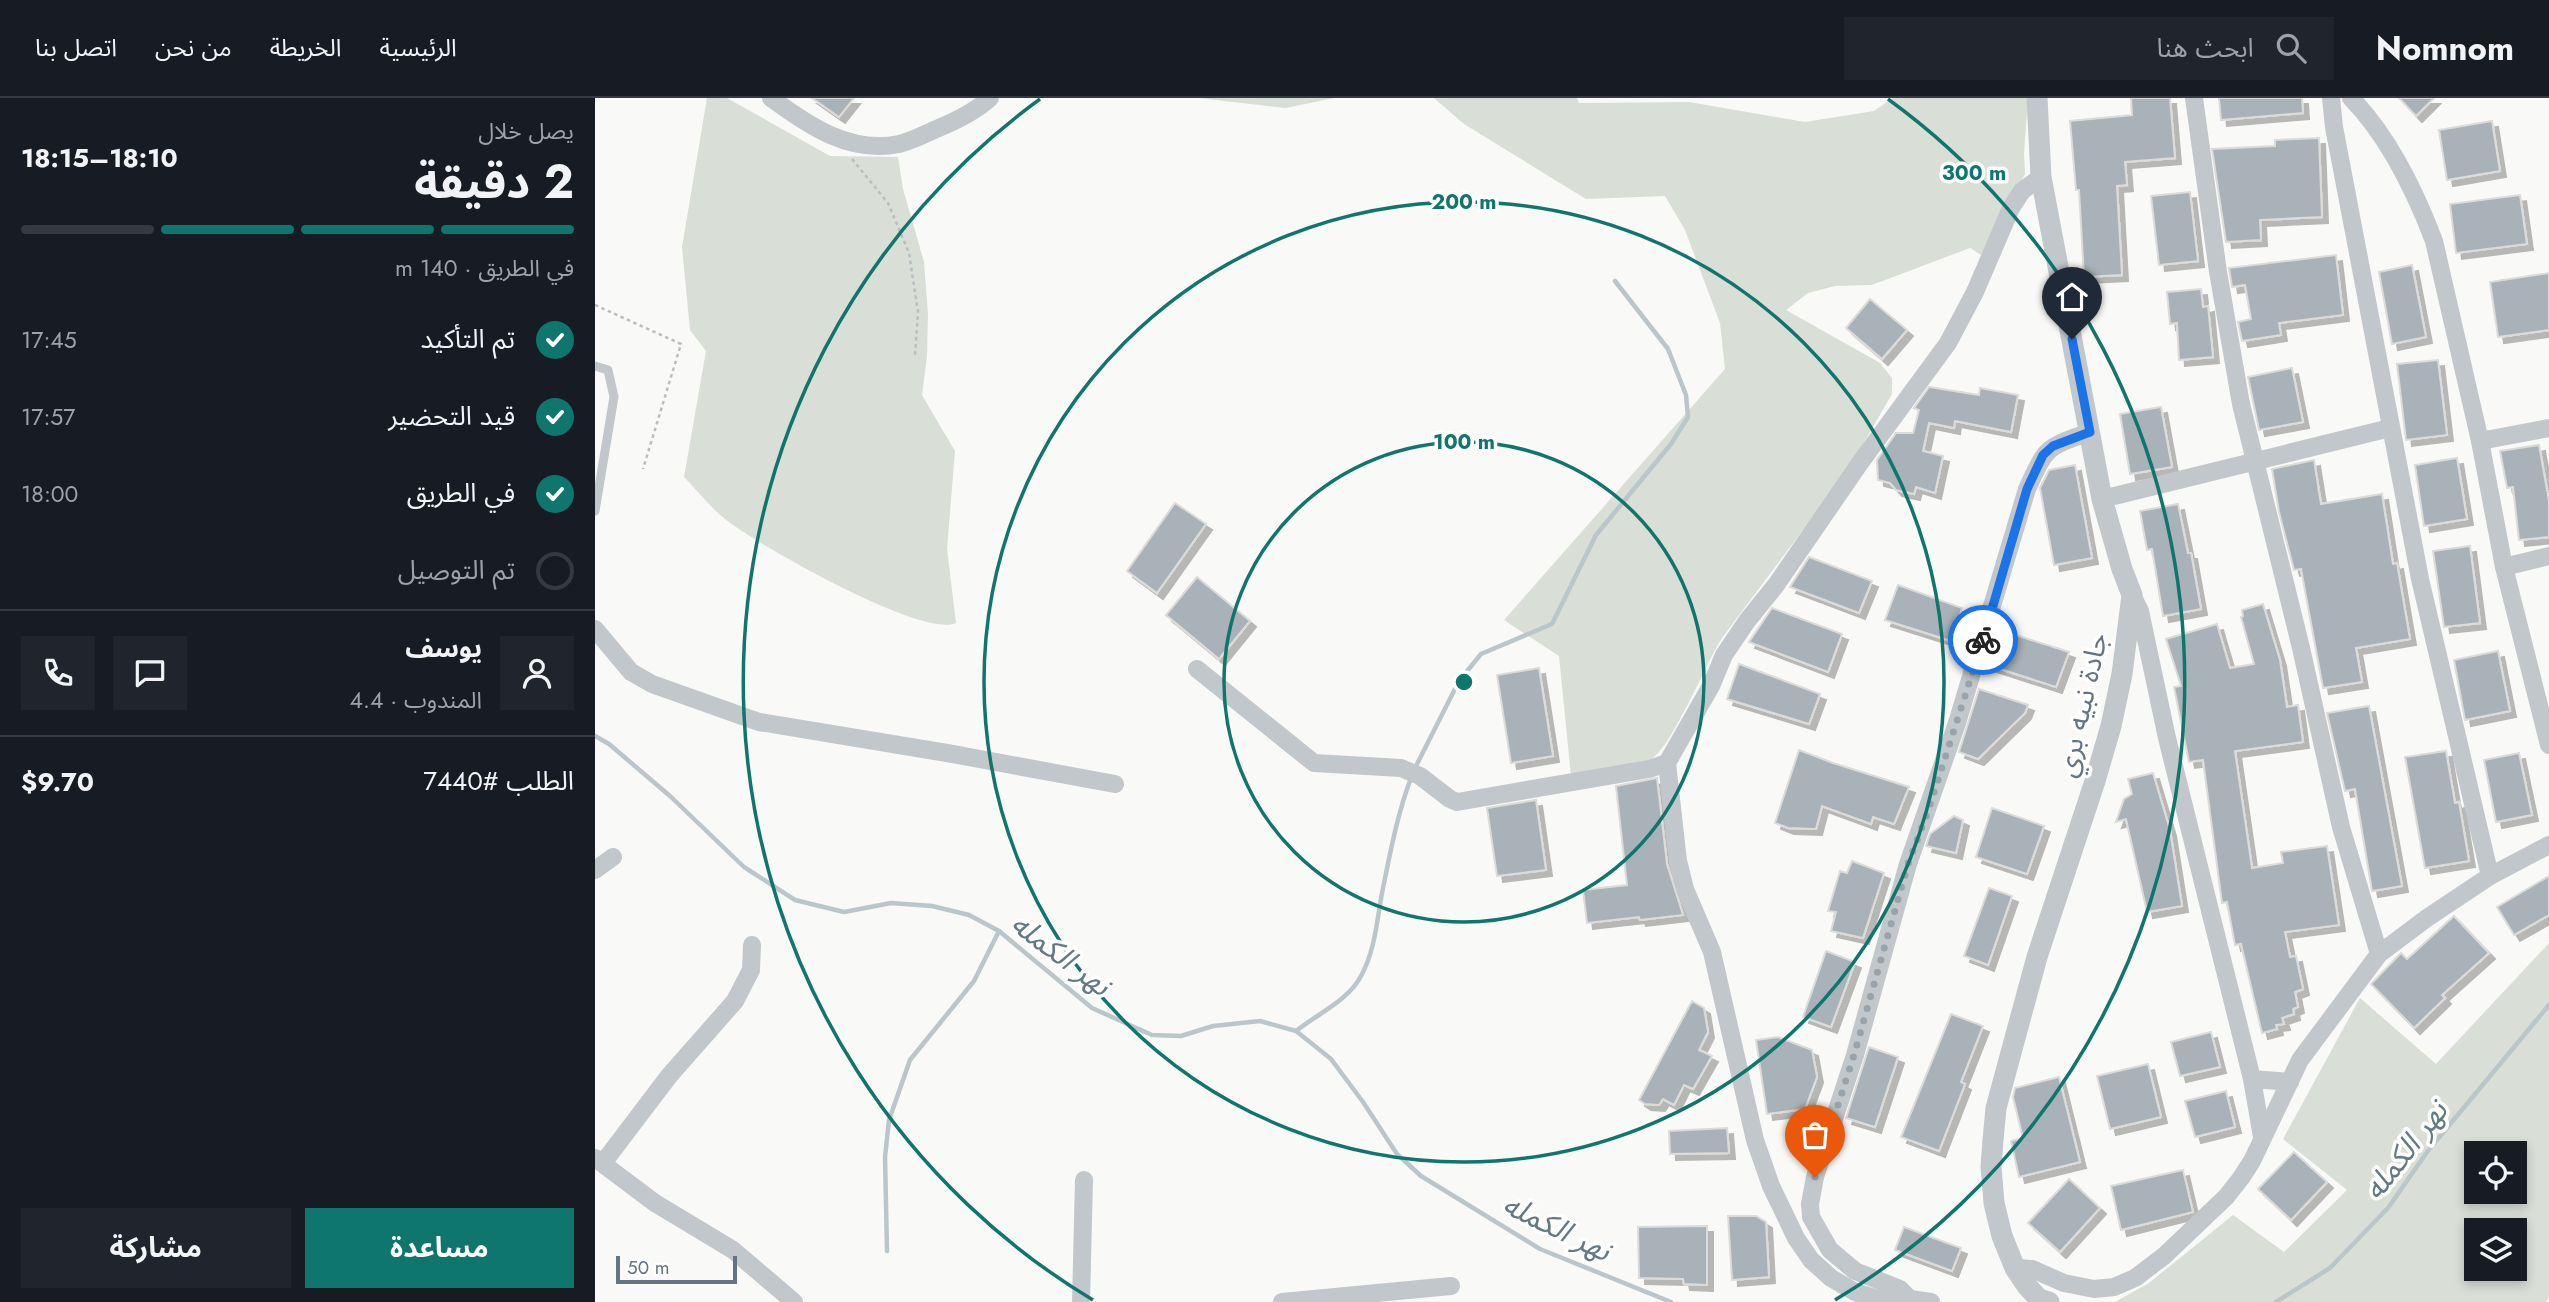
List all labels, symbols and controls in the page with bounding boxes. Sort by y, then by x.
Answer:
search box [1844,17,2334,80]
text: Nomnom [2376,25,2514,72]
text: ابحث هنا [2156,29,2254,67]
icon: search [2272,29,2310,67]
text: اتصل بنا [35,30,117,65]
text: من نحن [155,30,232,65]
text: الخريطة [270,30,342,65]
text: الرئيسية [380,30,457,65]
text: يصل خلال [478,114,574,148]
text: 18:10–18:15 [21,139,178,177]
text: 2 دقيقة [414,149,574,215]
text: 300 m [1942,158,2006,188]
text: 200 m [1431,187,1497,217]
text: في الطريق · 140 m [395,251,574,285]
pin [2042,267,2102,339]
icon: home [2053,278,2091,316]
text: تم التأكيد [420,320,515,358]
icon: check [536,321,574,359]
text: 17:45 [21,323,77,357]
text: قيد التحضير [388,397,515,435]
icon: check [536,398,574,436]
text: 17:57 [21,400,75,434]
text: 100 m [1433,427,1495,457]
text: في الطريق [407,474,515,512]
icon: check [536,475,574,513]
text: 18:00 [21,477,78,511]
text: تم التوصيل [398,551,515,589]
courier [1948,605,2018,675]
icon: bike [1964,621,2002,659]
text: يوسف [405,629,482,667]
street label: جادة نبيه بري [2045,629,2119,781]
button: phone [21,636,95,710]
button: chat [113,636,187,710]
button: person [500,636,574,710]
centre of rings [1452,670,1476,694]
text: المندوب · 4.4 [350,683,482,717]
text: الطلب #7440 [423,762,574,800]
text: $9.70 [21,763,94,801]
water label: نهر الكمله [1002,902,1122,1007]
water label: نهر الكمله [2353,1089,2459,1209]
pin [1785,1105,1845,1177]
icon: bag [1796,1116,1834,1154]
map controls [2464,1141,2527,1281]
button: locate [2464,1141,2527,1204]
water label: نهر الكمله [1496,1182,1620,1273]
button: مشاركة [21,1208,291,1288]
button: مساعدة [305,1208,574,1288]
button: layers [2464,1218,2527,1281]
scale bar [616,1253,737,1285]
text: 50 m [627,1254,670,1281]

